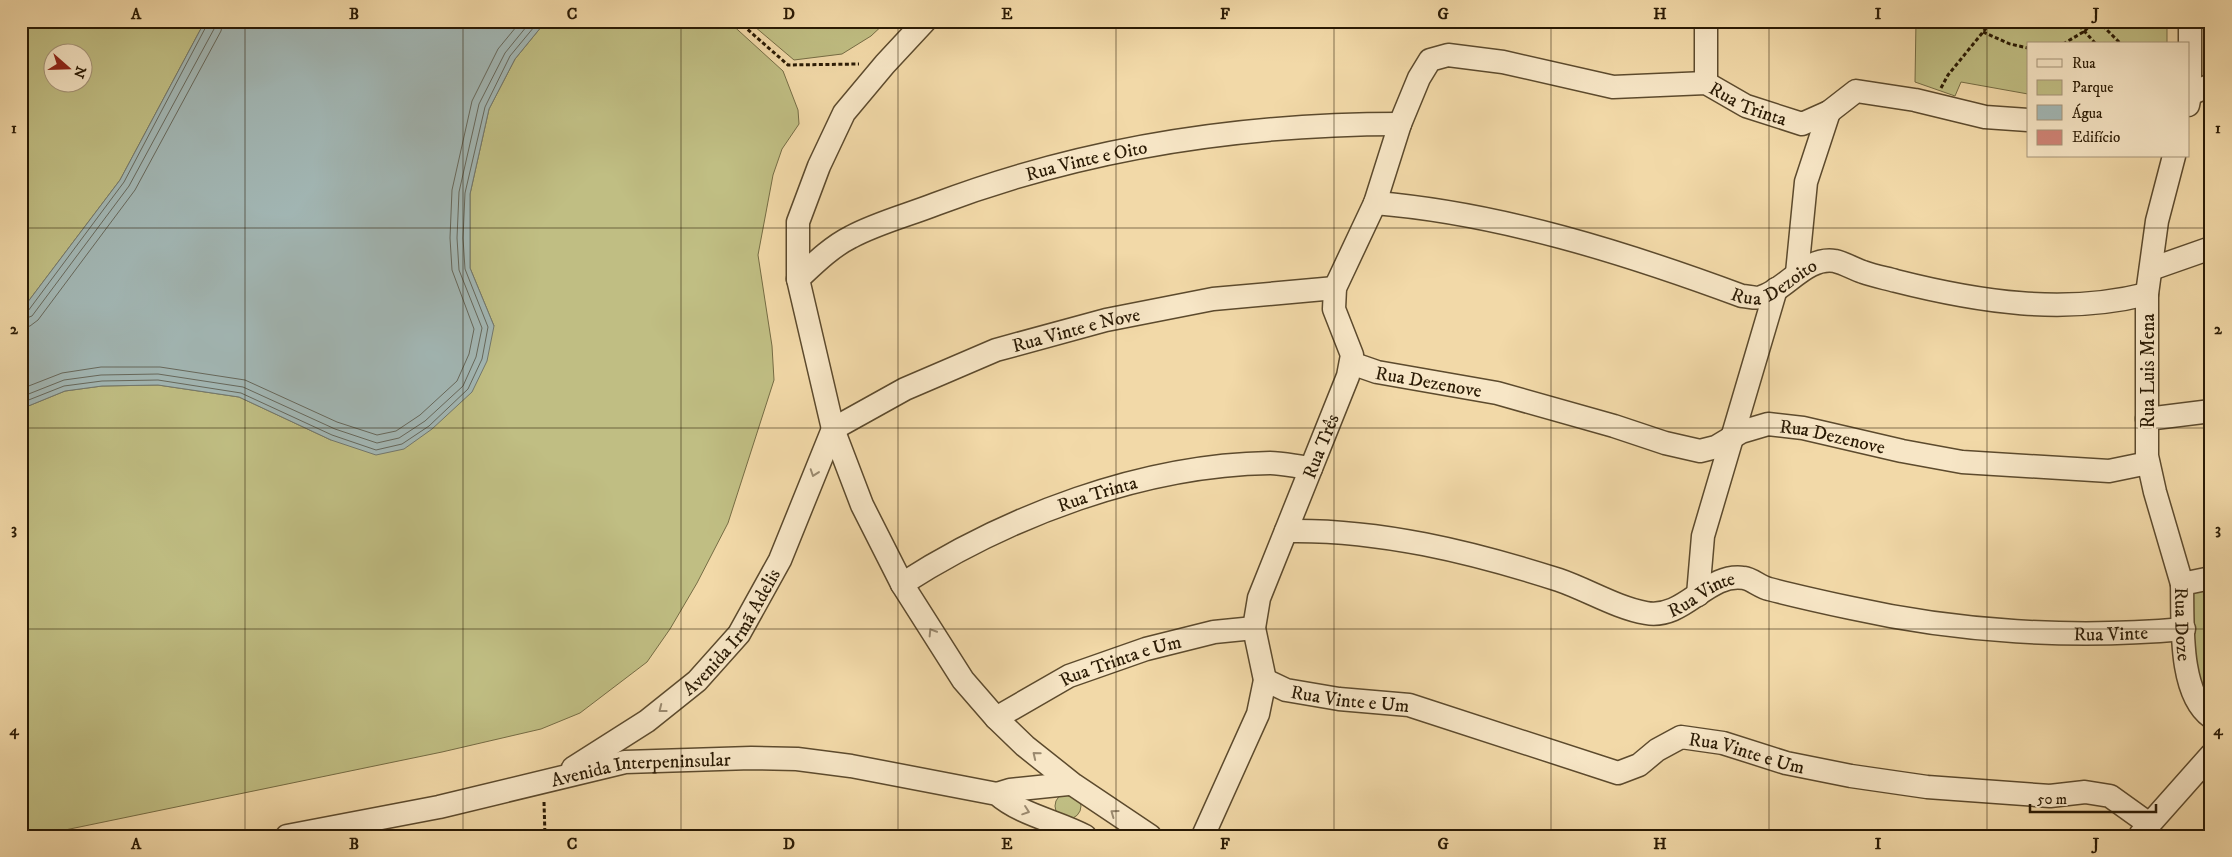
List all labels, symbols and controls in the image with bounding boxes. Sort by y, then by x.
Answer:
text: A [130,4,142,24]
text: B [349,4,359,24]
text: C [567,4,577,24]
text: D [783,4,795,24]
text: E [1001,4,1013,24]
text: F [1220,4,1230,24]
text: G [1437,4,1449,24]
text: H [1653,4,1667,24]
text: I [1875,4,1882,24]
text: J [2091,4,2100,24]
north arrow [42,42,92,92]
legend [2027,42,2190,158]
text: Rua [2072,54,2096,73]
text: N [69,64,90,81]
street label: Rua Trinta [1705,77,1789,131]
text: Parque [2072,78,2113,97]
text: Água [2072,103,2103,123]
text: 1 [11,118,17,138]
text: 1 [2215,118,2221,138]
text: Edifício [2072,128,2120,147]
street label: Rua Vinte e Oito [1023,136,1149,187]
street label: Rua Dezoito [1728,254,1821,311]
street label: Rua Vinte e Nove [1010,304,1142,358]
street label: Rua Luis Mena [2137,313,2160,429]
text: 2 [10,319,19,339]
text: 2 [2214,319,2223,339]
street label: Rua Dezenove [1374,362,1483,403]
street label: Rua Três [1298,411,1345,482]
street label: Rua Dezenove [1778,415,1887,460]
one-way arrow [810,469,820,477]
street label: Rua Trinta [1055,472,1140,518]
text: 3 [11,519,17,539]
text: 3 [2215,519,2221,539]
street label: Avenida Irmã Adelis [678,565,786,701]
street label: Rua Vinte [1664,568,1737,623]
street label: Rua Doze [2169,587,2195,663]
street label: Rua Vinte [2073,622,2149,646]
one-way arrow [928,628,938,637]
street label: Rua Trinta e Um [1056,631,1184,692]
street label: Rua Vinte e Um [1289,681,1410,718]
one-way arrow [659,703,668,711]
text: 4 [8,720,19,740]
text: 4 [2212,720,2223,740]
street label: Rua Vinte e Um [1687,728,1806,779]
street label: Avenida Interpeninsular [549,749,731,793]
one-way arrow [1033,752,1042,760]
scale bar [2030,782,2156,814]
text: 50 m [2037,790,2067,809]
one-way arrow [1021,805,1030,815]
one-way arrow [1110,810,1120,819]
text: A [130,834,142,854]
text: B [349,834,359,854]
text: C [567,834,577,854]
text: D [783,834,795,854]
text: E [1001,834,1013,854]
text: F [1220,834,1230,854]
text: G [1437,834,1449,854]
text: H [1653,834,1667,854]
text: I [1875,834,1882,854]
text: J [2091,834,2100,854]

